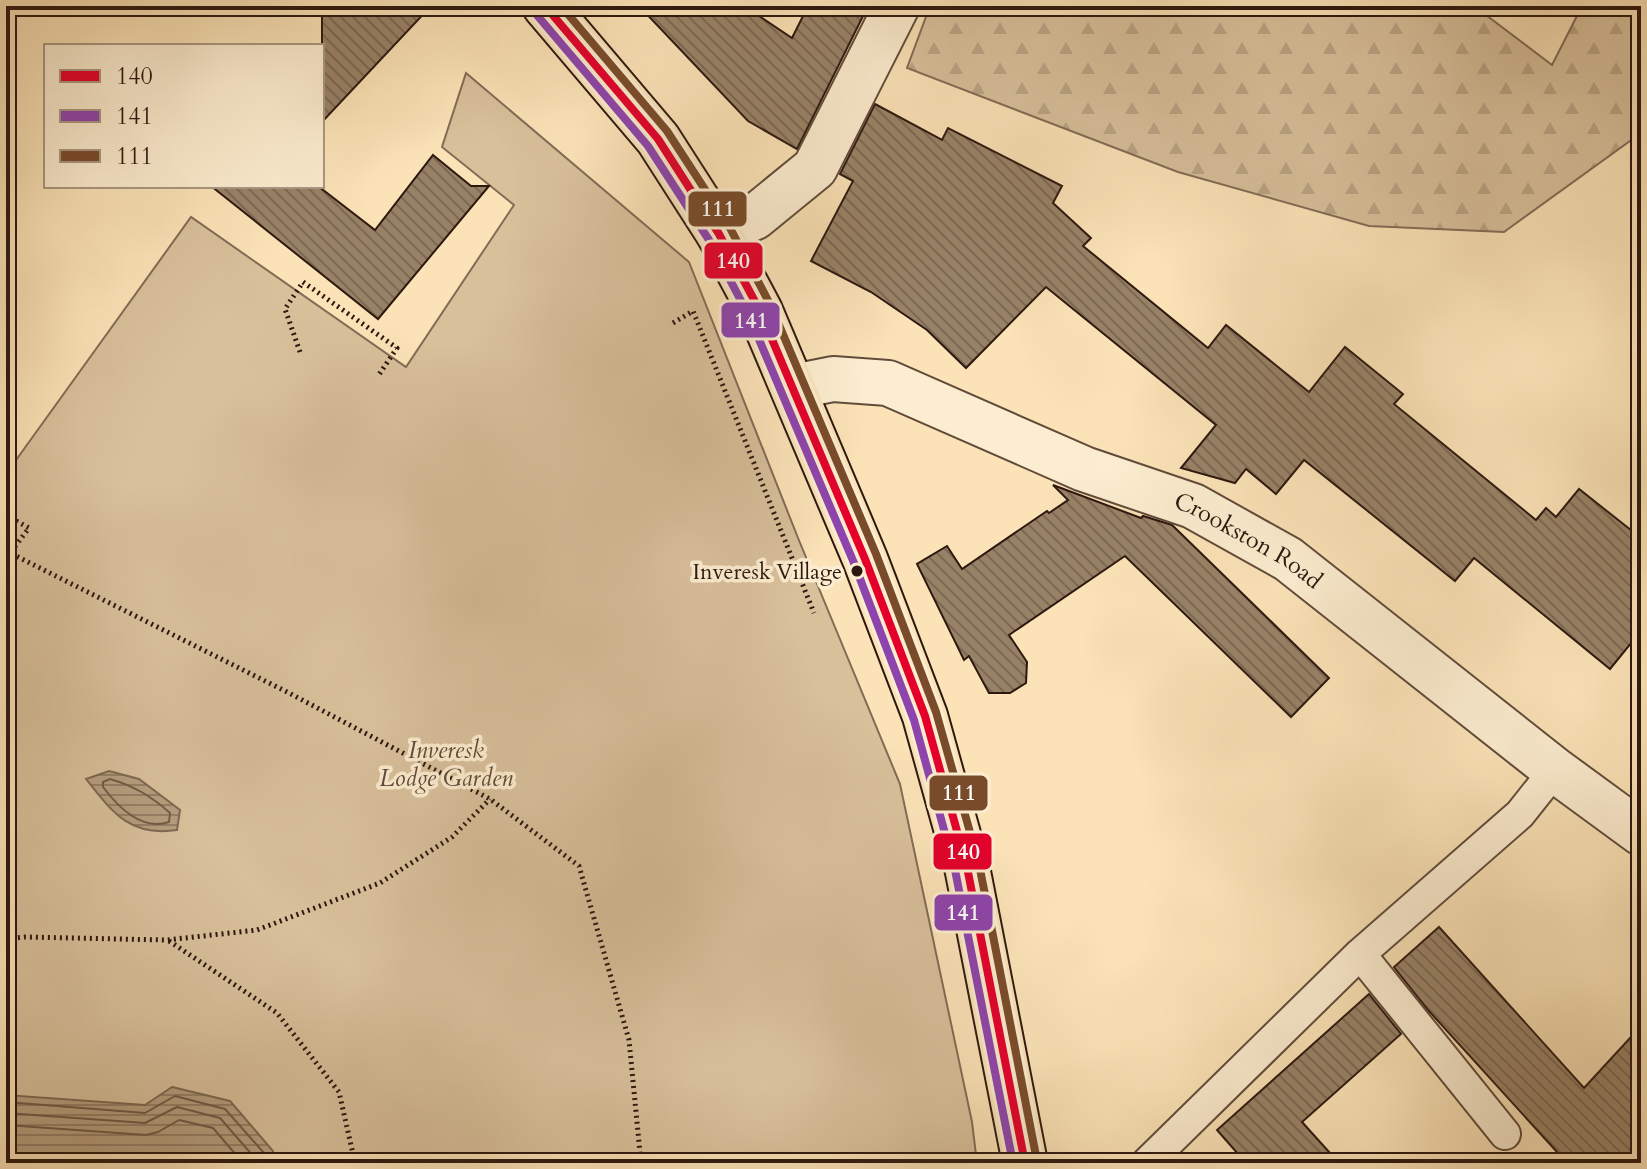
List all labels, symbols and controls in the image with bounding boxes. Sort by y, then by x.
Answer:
legend [44,44,324,188]
text: 140 [116,60,153,93]
text: 141 [116,100,153,133]
text: 111 [116,140,153,173]
line badge: 111 [687,190,748,228]
text: 111 [701,194,735,224]
line badge: 140 [703,241,764,280]
text: 140 [716,246,750,276]
line badge: 141 [720,301,781,339]
text: 141 [734,306,768,336]
street label: Crookston Road [1170,485,1329,597]
place label: Inveresk Village [692,557,842,587]
marker: Inveresk Village [849,563,865,579]
park label: Inveresk Lodge Garden [379,734,513,795]
line badge: 111 [928,774,989,812]
text: 111 [942,778,976,808]
line badge: 140 [932,832,993,871]
text: 140 [946,837,980,867]
line badge: 141 [933,893,994,932]
text: 141 [946,898,980,928]

